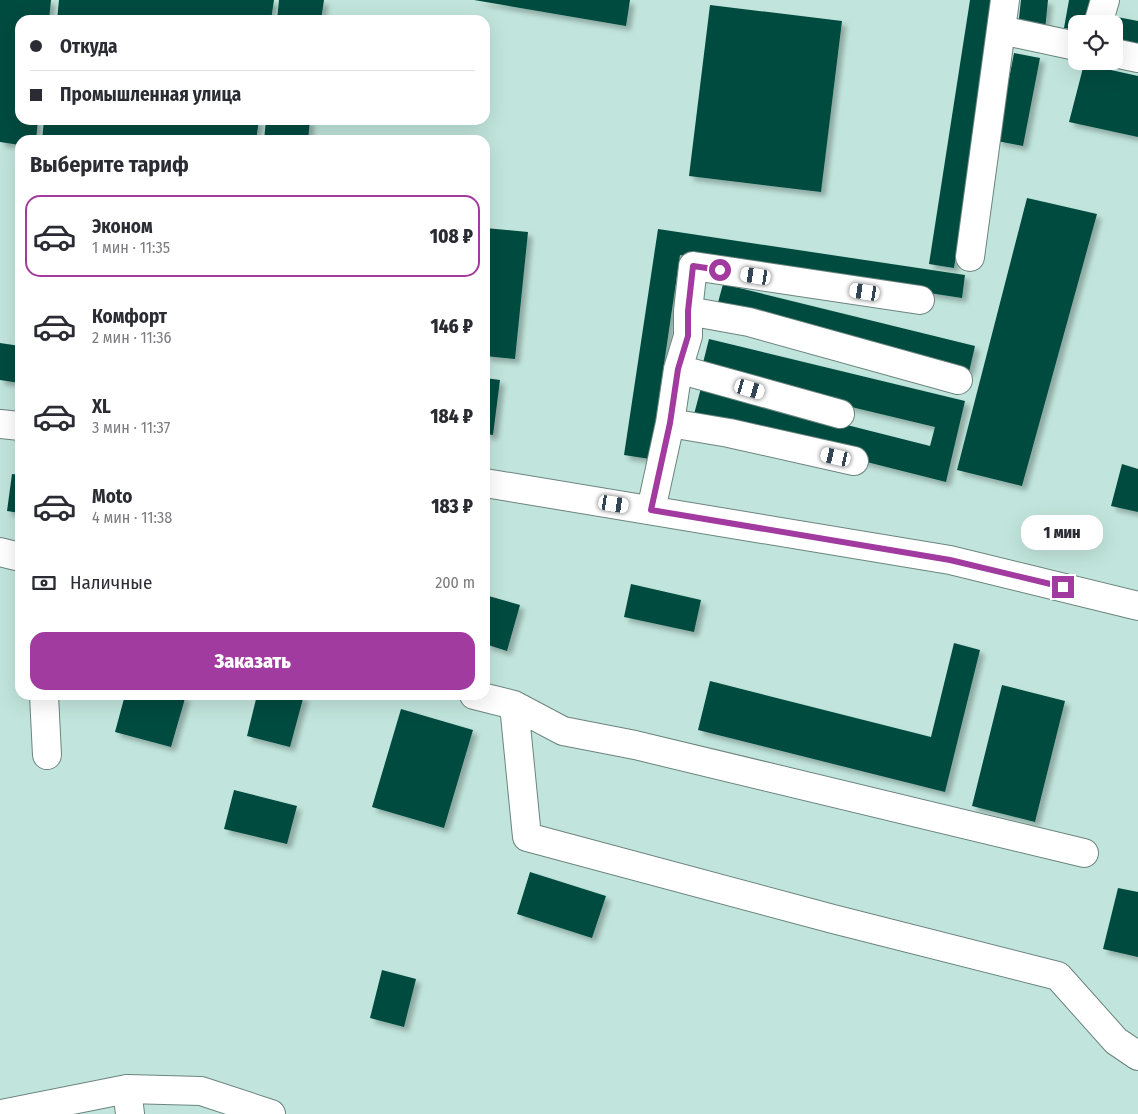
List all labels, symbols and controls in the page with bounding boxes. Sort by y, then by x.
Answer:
map controls [1068,15,1123,70]
button: locate [1068,15,1123,70]
text: Откуда [60,35,117,58]
text: Промышленная улица [60,83,241,106]
text: Выберите тариф [30,151,189,178]
icon: car [32,214,77,259]
text: Эконом [92,215,153,238]
text: 108 ₽ [430,225,473,248]
text: 1 мин · 11:35 [92,238,170,257]
route start [709,259,731,281]
car [740,266,771,286]
car [849,282,880,302]
icon: car [32,304,77,349]
text: Комфорт [92,305,167,328]
text: 146 ₽ [430,315,473,338]
text: 2 мин · 11:36 [92,328,172,347]
car [733,378,766,400]
icon: car [32,394,77,439]
text: XL [92,395,111,418]
text: 184 ₽ [430,405,473,428]
text: 3 мин · 11:37 [92,418,170,437]
car [819,446,852,468]
icon: car [32,484,77,529]
text: Moto [92,485,132,508]
car [598,494,629,514]
text: 183 ₽ [431,495,473,518]
text: 4 мин · 11:38 [92,508,172,527]
callout: 1 мин [1022,514,1104,550]
text: 1 мин [1044,523,1080,542]
icon: cash [30,569,58,597]
text: Наличные [70,571,152,594]
text: 200 m [435,573,475,592]
route end [1052,576,1074,598]
button: Заказать [30,632,475,690]

